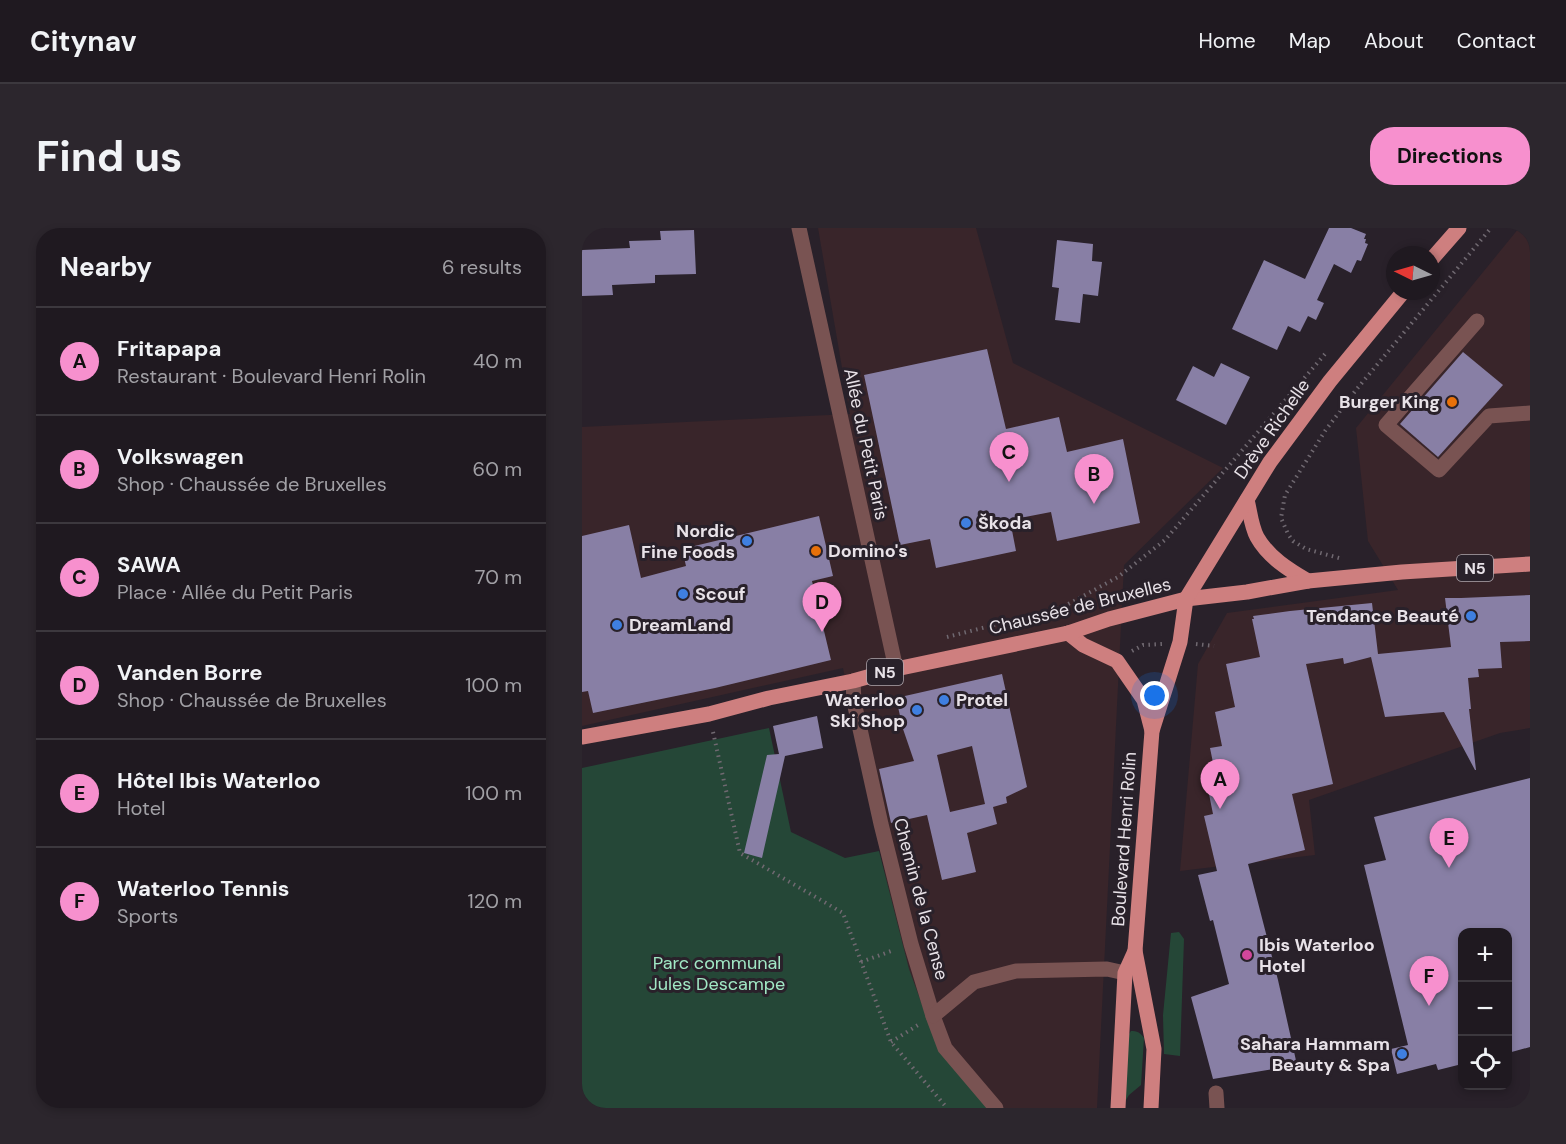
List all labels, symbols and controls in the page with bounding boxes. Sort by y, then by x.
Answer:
text: Citynav [30,23,136,60]
text: Home [1198,27,1256,55]
text: Map [1289,27,1331,55]
text: About [1364,27,1424,55]
text: Contact [1457,27,1536,55]
button: Directions [1370,127,1530,185]
text: Find us [36,129,182,184]
north arrow [1386,246,1440,300]
text: Nearby [60,250,152,284]
text: 6 results [442,254,522,280]
text: Fritapapa [117,334,221,363]
text: A [72,348,87,374]
text: 40 m [473,348,522,374]
text: Restaurant · Boulevard Henri Rolin [117,363,426,389]
street label: Allée du Petit Paris [838,366,894,522]
street label: Drève Richelle [1229,374,1315,484]
place label: Burger King [1339,390,1440,414]
marker: Burger King [1445,395,1459,409]
pin: C [990,432,1028,482]
text: Volkswagen [117,442,244,471]
pin: B [1074,454,1114,504]
text: B [73,456,86,482]
text: 60 m [473,456,522,482]
text: Shop · Chaussée de Bruxelles [117,471,387,497]
place label: Škoda [978,511,1032,535]
marker: Škoda [959,516,973,530]
place label: Nordic Fine Foods [641,519,735,564]
marker: Nordic Fine Foods [740,534,754,548]
place label: Domino's [828,539,908,563]
marker: Domino's [809,544,823,558]
text: SAWA [117,550,181,579]
road number: N5 [1457,555,1493,581]
text: C [72,564,87,590]
text: 70 m [475,564,522,590]
street label: Chaussée de Bruxelles [986,572,1174,640]
text: Place · Allée du Petit Paris [117,579,353,605]
place label: Scouf [695,582,746,606]
pin: D [802,582,842,632]
marker: Scouf [676,587,690,601]
place label: Tendance Beauté [1306,604,1459,628]
marker: Tendance Beauté [1464,609,1478,623]
place label: DreamLand [629,613,731,637]
marker: DreamLand [610,618,624,632]
text: Vanden Borre [117,658,263,687]
road number: N5 [867,659,903,685]
text: D [72,672,87,698]
text: 100 m [465,672,522,698]
your location [1140,681,1169,710]
text: Shop · Chaussée de Bruxelles [117,687,387,713]
place label: Waterloo Ski Shop [825,688,905,733]
place label: Protel [956,688,1008,712]
marker: Protel [937,693,951,707]
marker: Waterloo Ski Shop [910,703,924,717]
street label: Boulevard Henri Rolin [1106,751,1142,927]
pin: A [1200,760,1240,809]
text: Hôtel Ibis Waterloo [117,766,321,795]
text: E [74,780,85,806]
text: 100 m [465,780,522,806]
text: Hotel [117,795,165,821]
street label: Chemin de la Cense [888,815,954,983]
pin: E [1430,818,1468,868]
text: Waterloo Tennis [117,874,290,903]
text: F [74,888,85,914]
text: 120 m [468,888,522,914]
text: Sports [117,903,178,929]
map controls [1458,928,1512,1090]
button: + [1458,928,1512,982]
place label: Ibis Waterloo Hotel [1259,933,1375,978]
marker: Ibis Waterloo Hotel [1240,948,1254,962]
park label: Parc communal Jules Descampe [649,951,785,996]
pin: F [1410,956,1448,1006]
button: − [1458,982,1512,1036]
place label: Sahara Hammam Beauty & Spa [1240,1032,1390,1077]
button: locate [1458,1036,1512,1090]
marker: Sahara Hammam Beauty & Spa [1395,1047,1409,1061]

